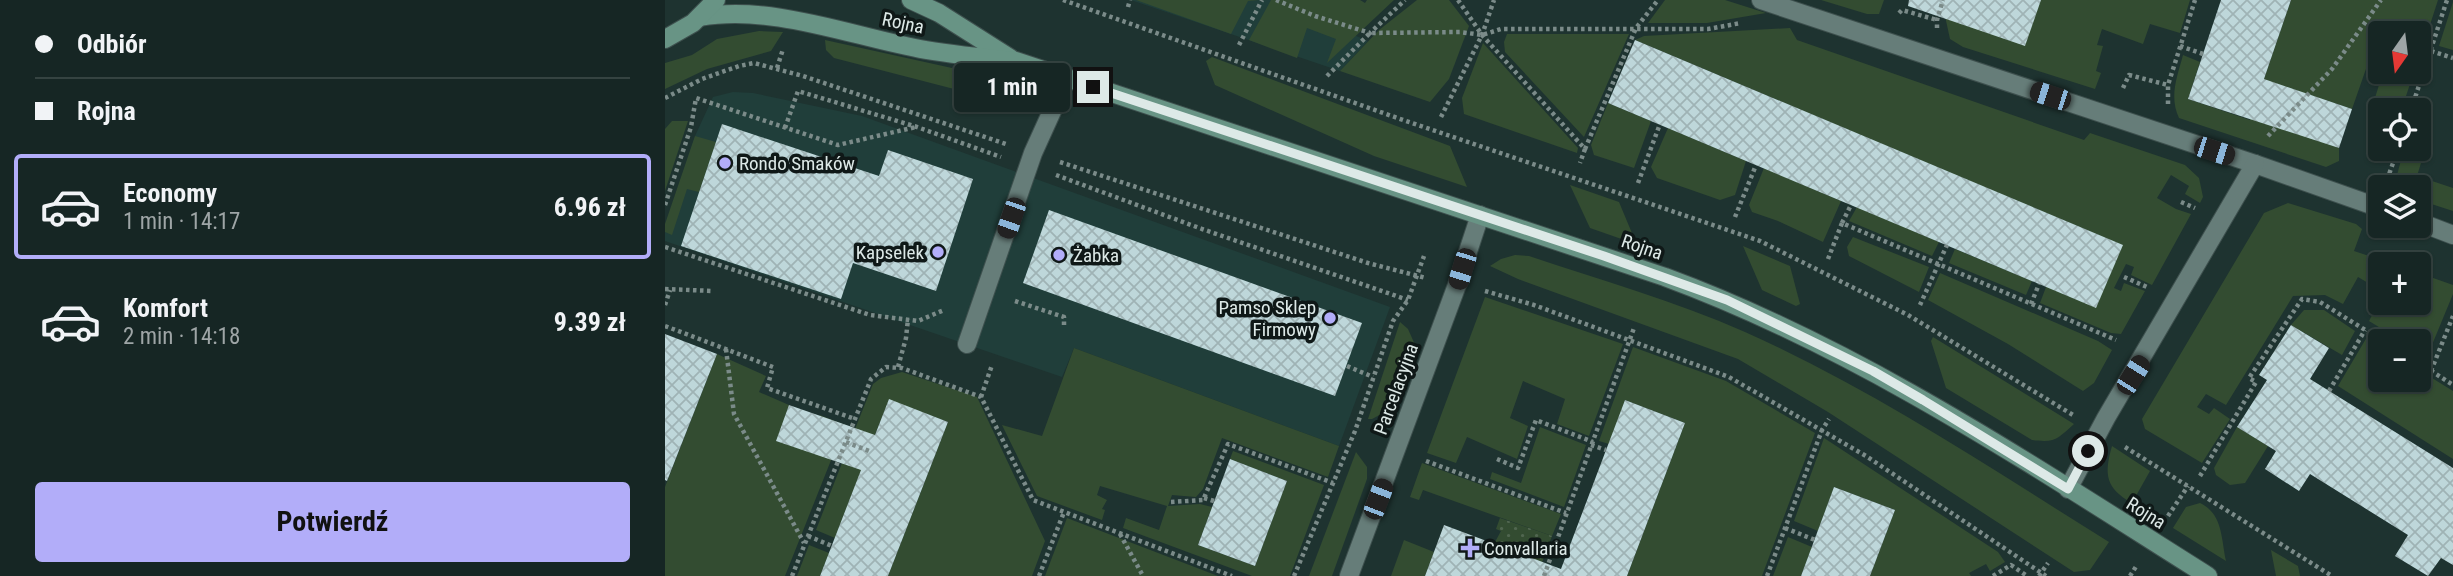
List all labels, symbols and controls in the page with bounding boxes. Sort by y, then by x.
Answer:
street label: Rojna [880,7,926,39]
north arrow [2368,21,2431,84]
map controls [2368,21,2431,392]
text: Odbiór [77,29,147,59]
callout: 1 min [953,62,1069,112]
route end [1077,71,1109,103]
text: 1 min [986,74,1038,101]
car [2027,80,2074,112]
text: Rojna [77,96,136,126]
button: locate [2368,98,2431,161]
car [2191,135,2238,167]
place label: Rondo Smaków [739,152,855,175]
marker: Rondo Smaków [717,155,733,171]
icon: car [39,175,102,238]
button: layers [2368,175,2431,238]
text: Economy [123,178,217,208]
text: 6.96 zł [554,192,626,222]
car [995,195,1028,241]
text: 1 min · 14:17 [123,208,240,235]
street label: Rojna [1618,229,1666,265]
place label: Kapselek [856,241,924,264]
marker: Kapselek [930,244,946,260]
place label: Żabka [1073,244,1119,267]
car [1446,246,1479,292]
marker: Żabka [1051,247,1067,263]
button: + [2368,252,2431,315]
icon: car [39,290,102,353]
text: Komfort [123,293,208,323]
place label: Pamso Sklep Firmowy [1219,296,1316,341]
text: 9.39 zł [554,307,626,337]
marker: Pamso Sklep Firmowy [1322,310,1338,326]
text: 2 min · 14:18 [123,323,240,350]
button: − [2368,329,2431,392]
street label: Parcelacyjna [1369,340,1423,438]
car [2113,352,2154,398]
route start [2072,435,2104,467]
car [1361,476,1396,522]
button: Potwierdź [35,482,630,562]
street label: Rojna [2122,492,2170,534]
place label: Convallaria [1484,537,1568,560]
marker: Convallaria [1462,540,1478,556]

